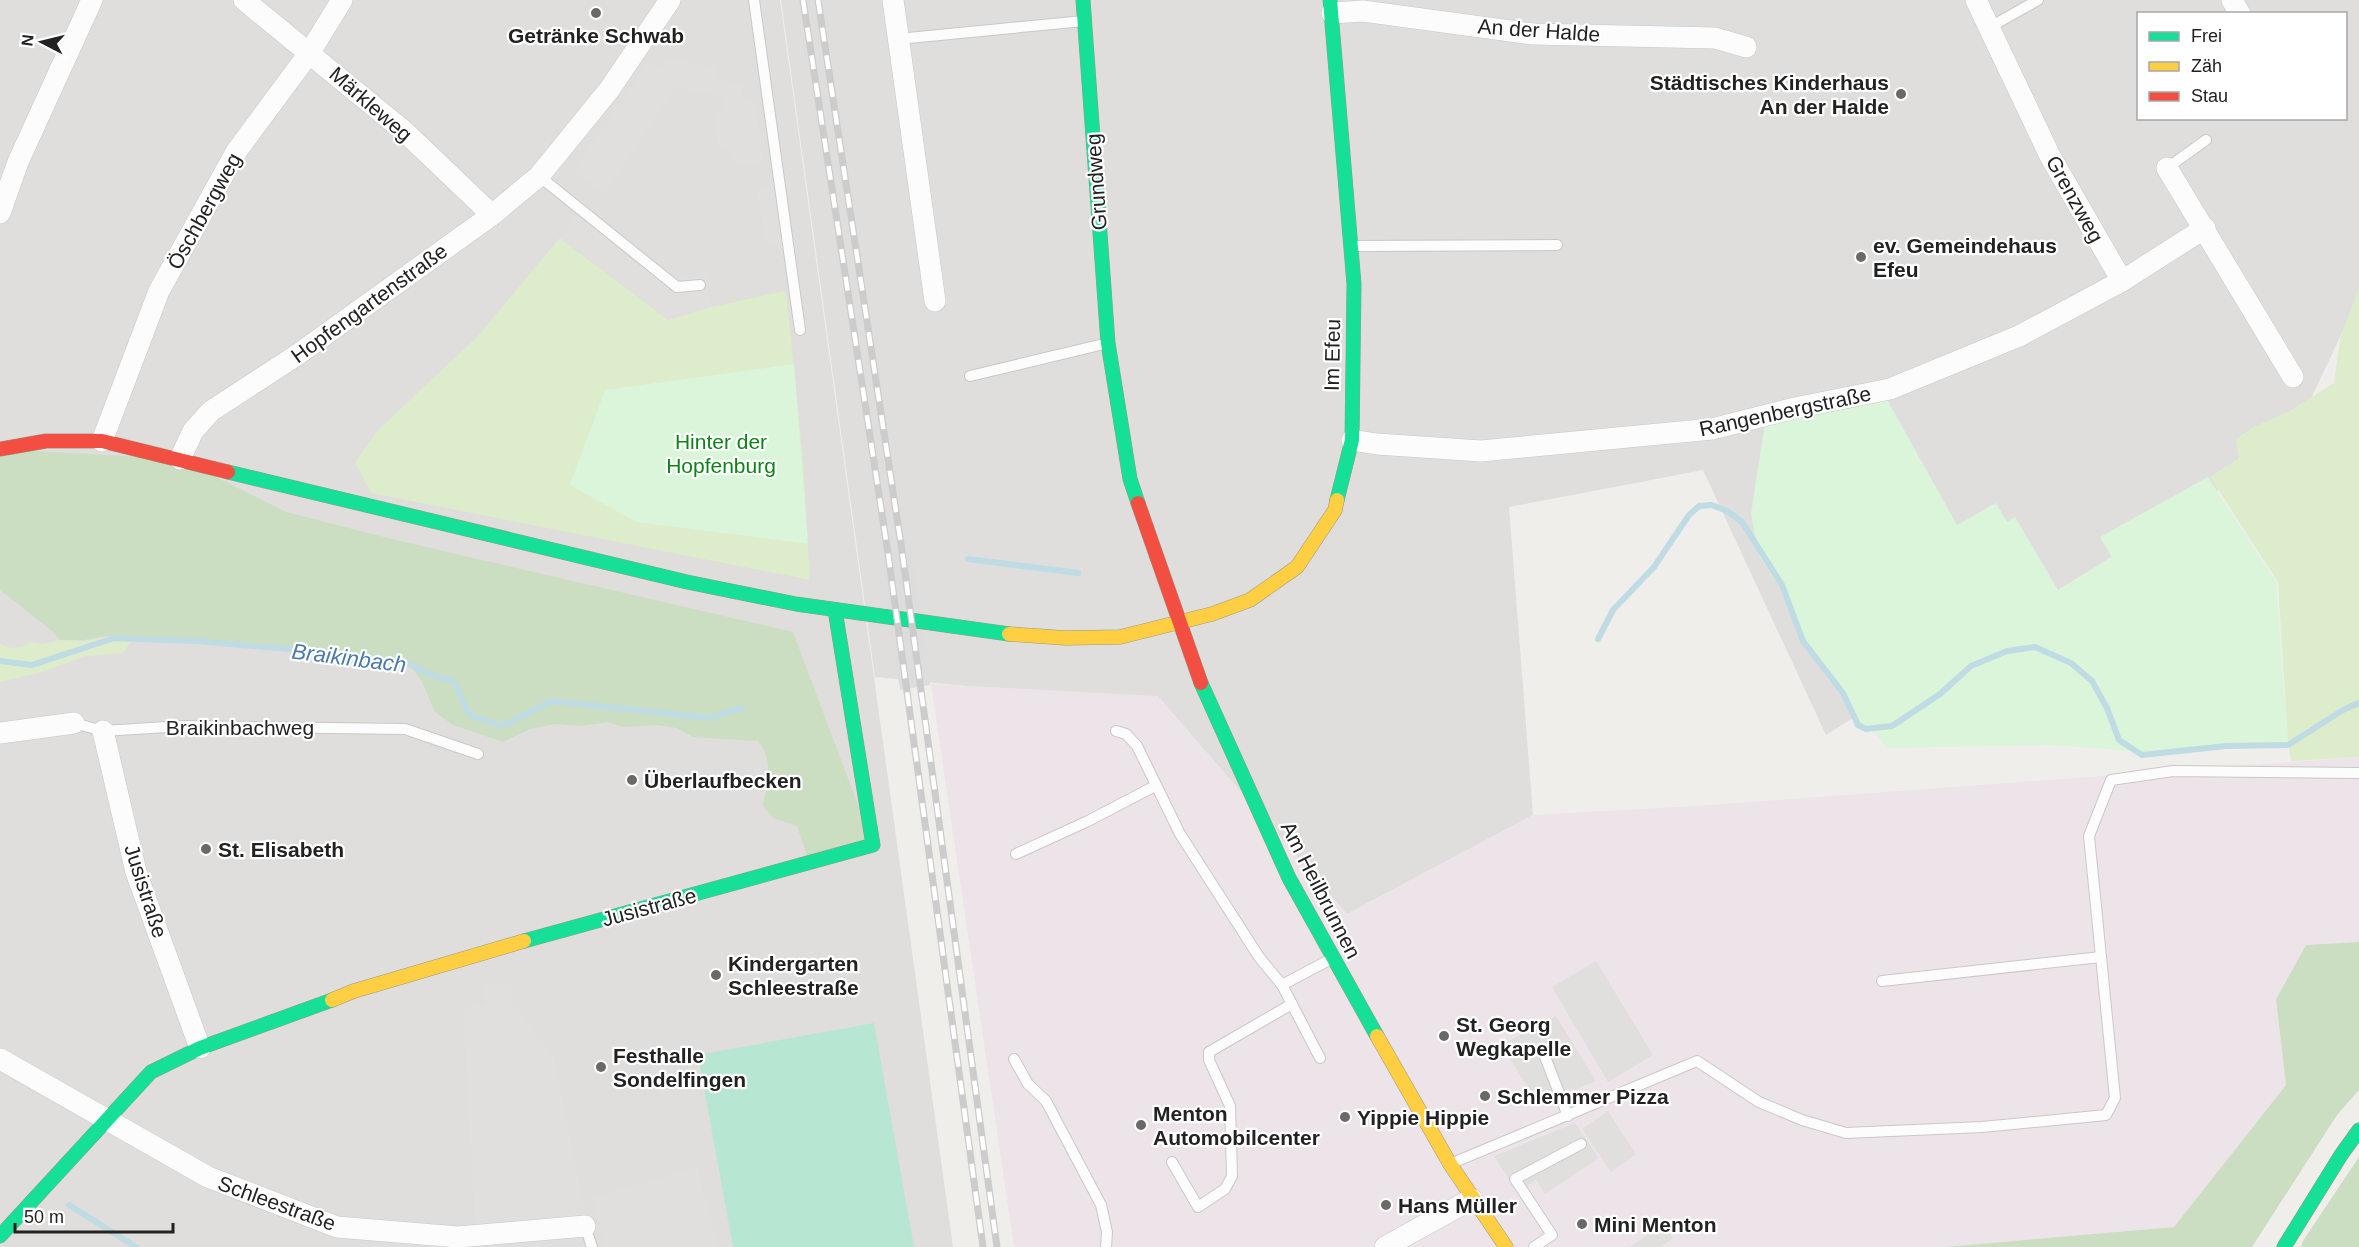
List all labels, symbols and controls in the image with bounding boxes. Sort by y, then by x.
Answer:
marker: Getränke Schwab [589,6,603,20]
north arrow [12,12,72,72]
legend [2137,12,2347,120]
street label: An der Halde [1477,14,1601,46]
place label: Getränke Schwab [508,24,684,47]
text: Frei [2191,26,2222,46]
text: N [18,33,37,47]
text: Zäh [2191,56,2222,76]
street label: Märkleweg [325,62,417,146]
place label: Städtisches Kinderhaus An der Halde [1650,71,1889,118]
text: Stau [2191,86,2228,106]
marker: Städtisches Kinderhaus An der Halde [1894,87,1908,101]
street label: Grundweg [1081,133,1111,231]
street label: Öschbergweg [163,149,245,273]
street label: Grenzweg [2042,152,2108,246]
place label: ev. Gemeindehaus Efeu [1873,234,2057,281]
street label: Hopfengartenstraße [287,239,451,367]
marker: ev. Gemeindehaus Efeu [1854,250,1868,264]
street label: Im Efeu [1320,319,1344,391]
street label: Rangenbergstraße [1697,382,1873,440]
park label: Hinter der Hopfenburg [666,430,776,477]
water label: Braikinbach [290,639,408,677]
street label: Braikinbachweg [166,716,314,739]
place label: Überlaufbecken [644,769,802,792]
marker: Überlaufbecken [625,773,639,787]
street label: Am Heilbrunnen [1277,818,1365,962]
place label: St. Elisabeth [218,838,344,861]
street label: Jusistraße [120,841,172,941]
marker: St. Elisabeth [199,842,213,856]
street label: Jusistraße [599,883,699,931]
place label: Kindergarten Schleestraße [728,952,859,999]
marker: Kindergarten Schleestraße [709,968,723,982]
place label: St. Georg Wegkapelle [1456,1013,1571,1060]
marker: St. Georg Wegkapelle [1437,1029,1451,1043]
place label: Festhalle Sondelfingen [613,1044,746,1091]
marker: Festhalle Sondelfingen [594,1060,608,1074]
place label: Schlemmer Pizza [1497,1085,1669,1108]
marker: Schlemmer Pizza [1478,1089,1492,1103]
place label: Menton Automobilcenter [1153,1102,1320,1149]
place label: Yippie Hippie [1357,1106,1489,1129]
marker: Yippie Hippie [1338,1110,1352,1124]
marker: Menton Automobilcenter [1134,1118,1148,1132]
street label: Schleestraße [215,1171,339,1235]
place label: Hans Müller [1398,1194,1517,1217]
scale bar [15,1196,172,1234]
marker: Hans Müller [1379,1198,1393,1212]
text: 50 m [24,1207,64,1227]
place label: Mini Menton [1594,1213,1716,1236]
marker: Mini Menton [1575,1217,1589,1231]

